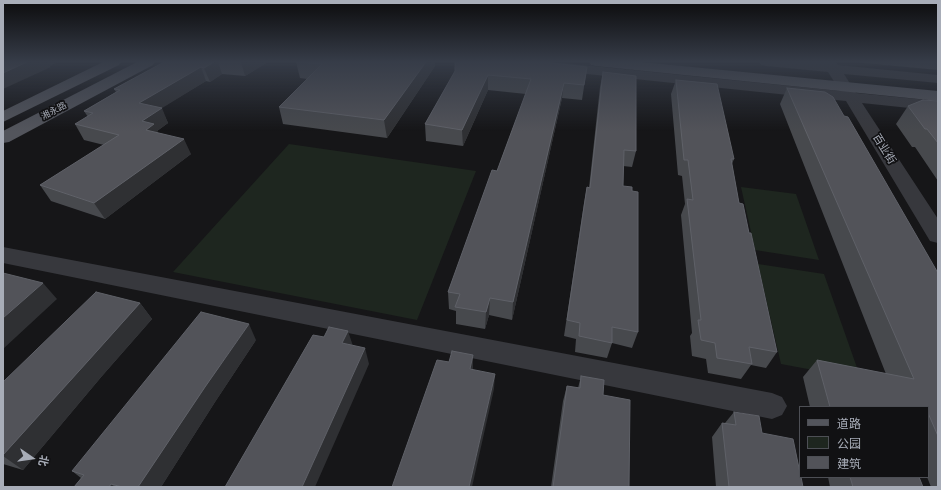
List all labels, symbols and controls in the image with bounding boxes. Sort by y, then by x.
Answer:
street label: 湘永路 [40,100,68,122]
street label: 百业街 [870,132,898,166]
legend [799,406,929,478]
text: 道路 [837,416,861,431]
text: 公园 [837,436,861,451]
north arrow [12,438,52,478]
text: 北 [36,454,52,468]
text: 建筑 [837,456,861,471]

